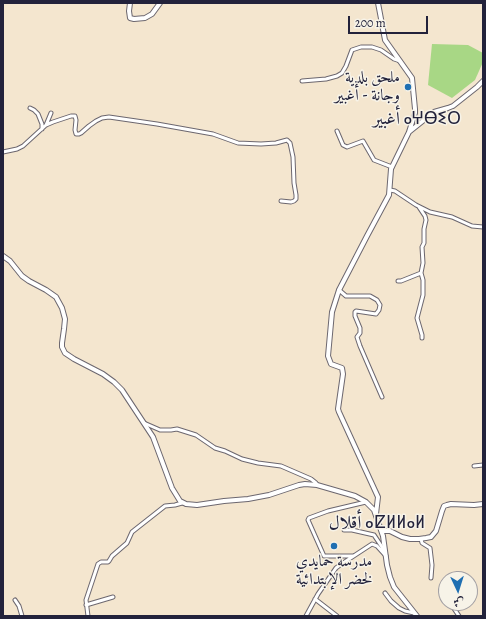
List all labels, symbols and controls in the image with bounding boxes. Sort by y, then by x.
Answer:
scale bar [350,8,430,34]
text: 200 m [355,15,386,31]
place label: ملحق بلدية وجانة - أغبير [335,68,400,106]
marker: ملحق بلدية وجانة - أغبير [403,82,413,92]
district label: أغبير ⴰⵖⴱⵉⵔ [373,109,461,131]
district label: أقلال ⴰⵇⵍⵍⴰⵍ [329,513,425,535]
marker: مدرسة حمايدي لخضر الإبتدائية [329,541,339,551]
place label: مدرسة حمايدي لخضر الإبتدائية [296,552,372,590]
north arrow [438,571,478,611]
text: ش [453,595,465,610]

